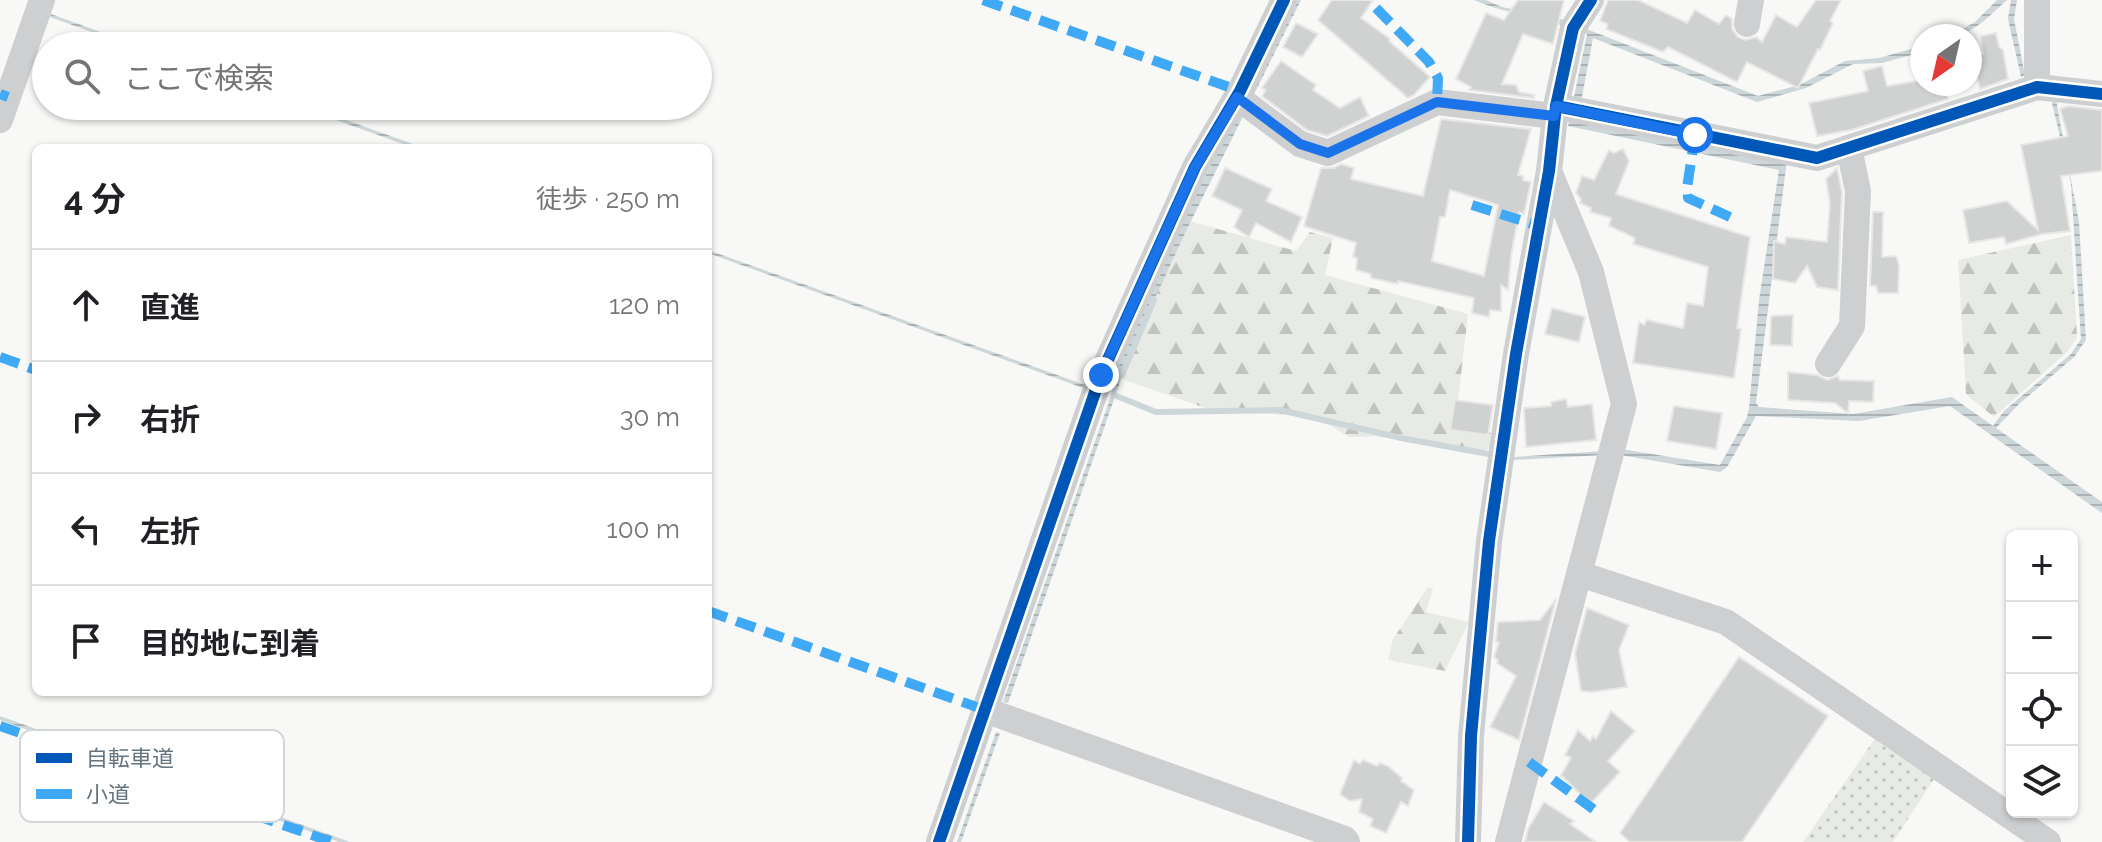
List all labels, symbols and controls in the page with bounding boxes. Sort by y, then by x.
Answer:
north arrow [1910,24,1982,96]
search box [32,32,712,120]
icon: search [60,54,104,98]
text: ここで検索 [124,61,274,96]
route start [1677,117,1713,153]
text: 4 分 [64,179,126,219]
text: 徒歩 · 250 m [536,184,680,214]
icon: ahead [64,283,108,327]
text: 直進 [140,290,200,325]
text: 120 m [609,290,680,320]
route end [1083,357,1119,393]
icon: right [64,395,108,439]
text: 右折 [140,402,200,437]
text: 30 m [620,402,680,432]
icon: left [64,507,108,551]
text: 左折 [140,514,200,549]
text: 100 m [607,514,680,544]
map controls [2006,530,2078,818]
button: + [2006,530,2078,602]
button: − [2006,602,2078,674]
icon: arrive [64,619,108,663]
text: 目的地に到着 [140,626,320,661]
button: locate [2006,674,2078,746]
legend [20,730,284,822]
text: 自転車道 [86,745,174,771]
button: layers [2006,746,2078,818]
text: 小道 [86,781,130,807]

